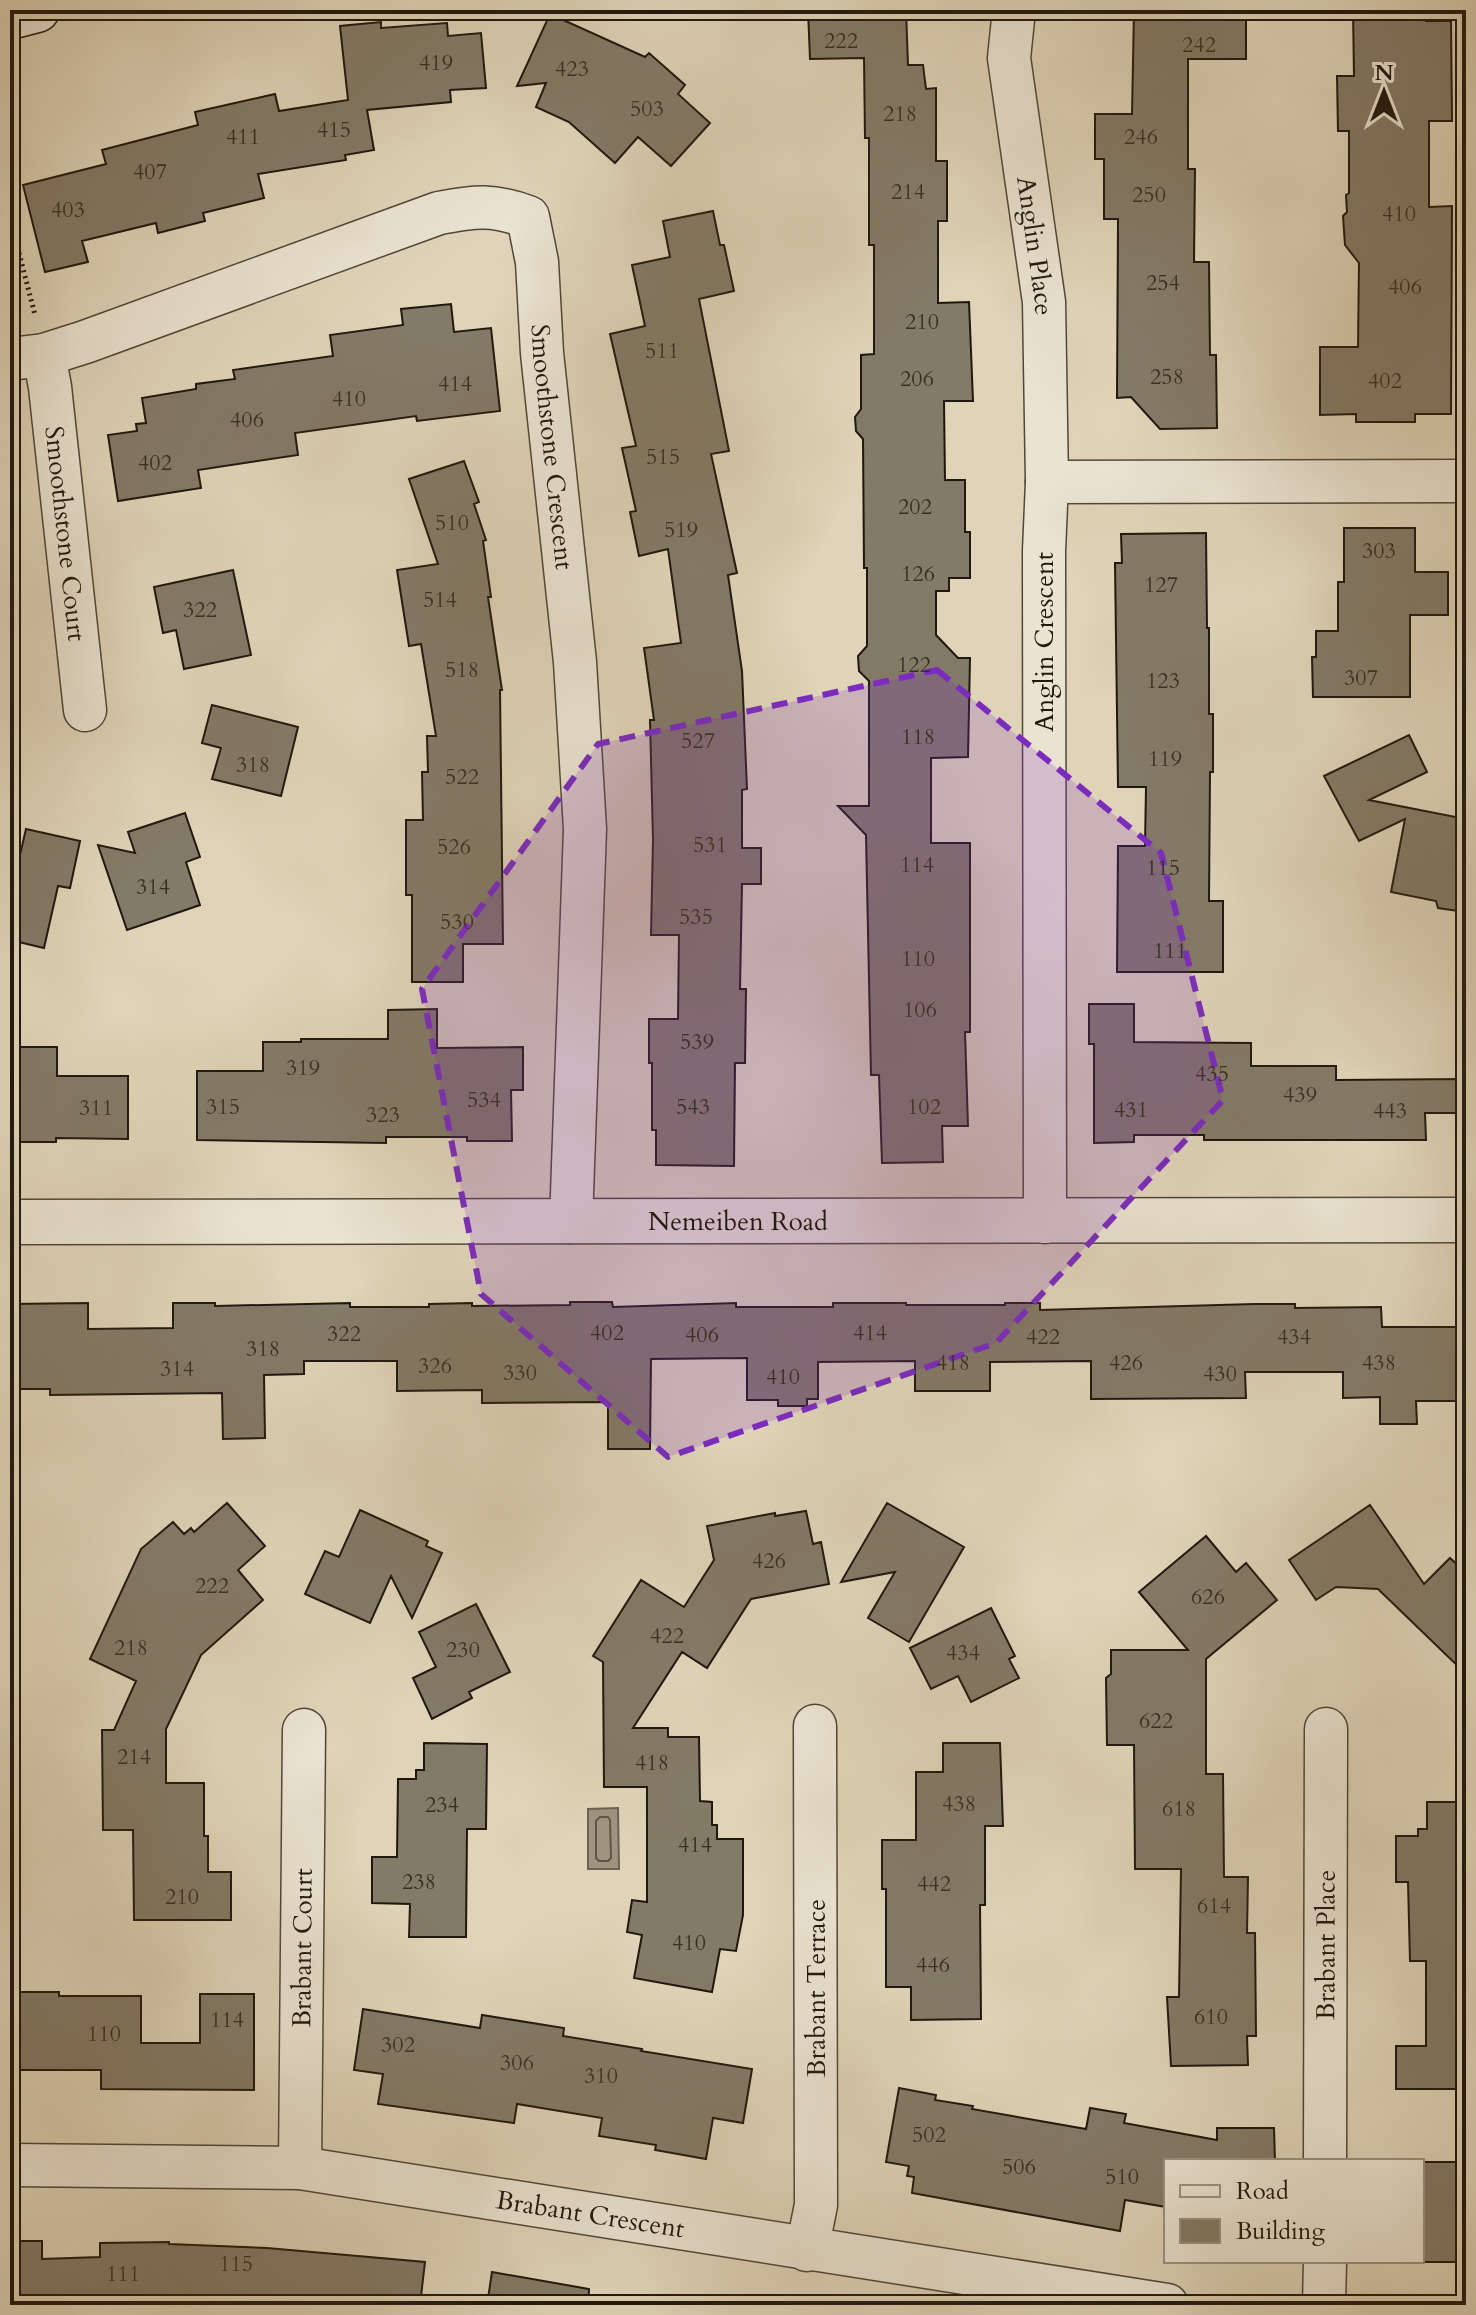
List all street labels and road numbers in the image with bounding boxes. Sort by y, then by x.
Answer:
street label: Anglin Place [1008,174,1061,316]
street label: Smoothstone Crescent [522,323,582,571]
street label: Smoothstone Court [36,424,94,643]
street label: Anglin Crescent [1027,552,1062,732]
street label: Nemeiben Road [648,1204,828,1239]
street label: Brabant Court [284,1868,321,2028]
street label: Brabant Place [1308,1870,1344,2020]
street label: Brabant Terrace [799,1899,834,2077]
street label: Brabant Crescent [494,2182,687,2247]

